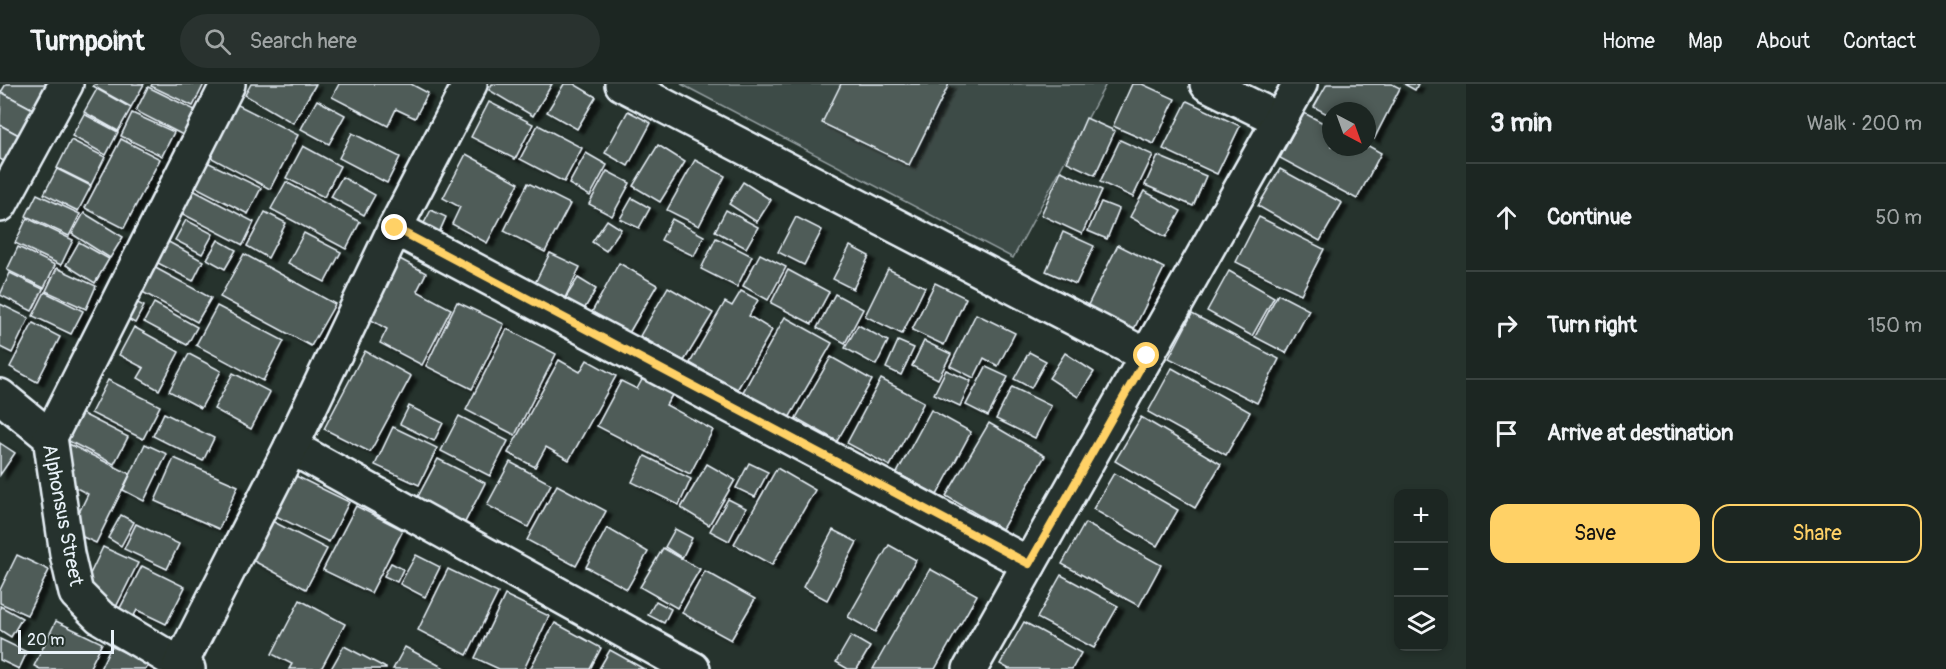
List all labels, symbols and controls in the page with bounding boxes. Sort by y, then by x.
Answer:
search box [180,14,600,68]
text: Turnpoint [30,24,144,59]
icon: search [201,25,234,58]
text: Search here [249,27,357,55]
text: Home [1602,28,1655,55]
text: Map [1688,28,1723,55]
text: About [1756,28,1810,55]
text: Contact [1843,28,1916,55]
north arrow [1322,102,1376,156]
text: 3 min [1490,107,1552,139]
text: Walk · 200 m [1807,111,1922,136]
icon: ahead [1490,201,1523,234]
text: Continue [1547,203,1631,231]
text: 50 m [1875,205,1922,230]
route end [381,214,407,240]
icon: right [1490,309,1523,342]
text: Turn right [1547,311,1637,339]
text: 150 m [1868,313,1922,338]
route start [1133,342,1159,368]
icon: arrive [1490,417,1523,450]
text: Arrive at destination [1547,419,1733,447]
street label: Alphonsus Street [37,442,89,589]
map controls [1394,489,1448,651]
button: + [1394,489,1448,543]
button: Save [1490,504,1700,563]
button: Share [1712,504,1922,563]
button: − [1394,543,1448,597]
button: layers [1394,597,1448,651]
scale bar [18,627,114,654]
text: 20 m [27,630,65,650]

